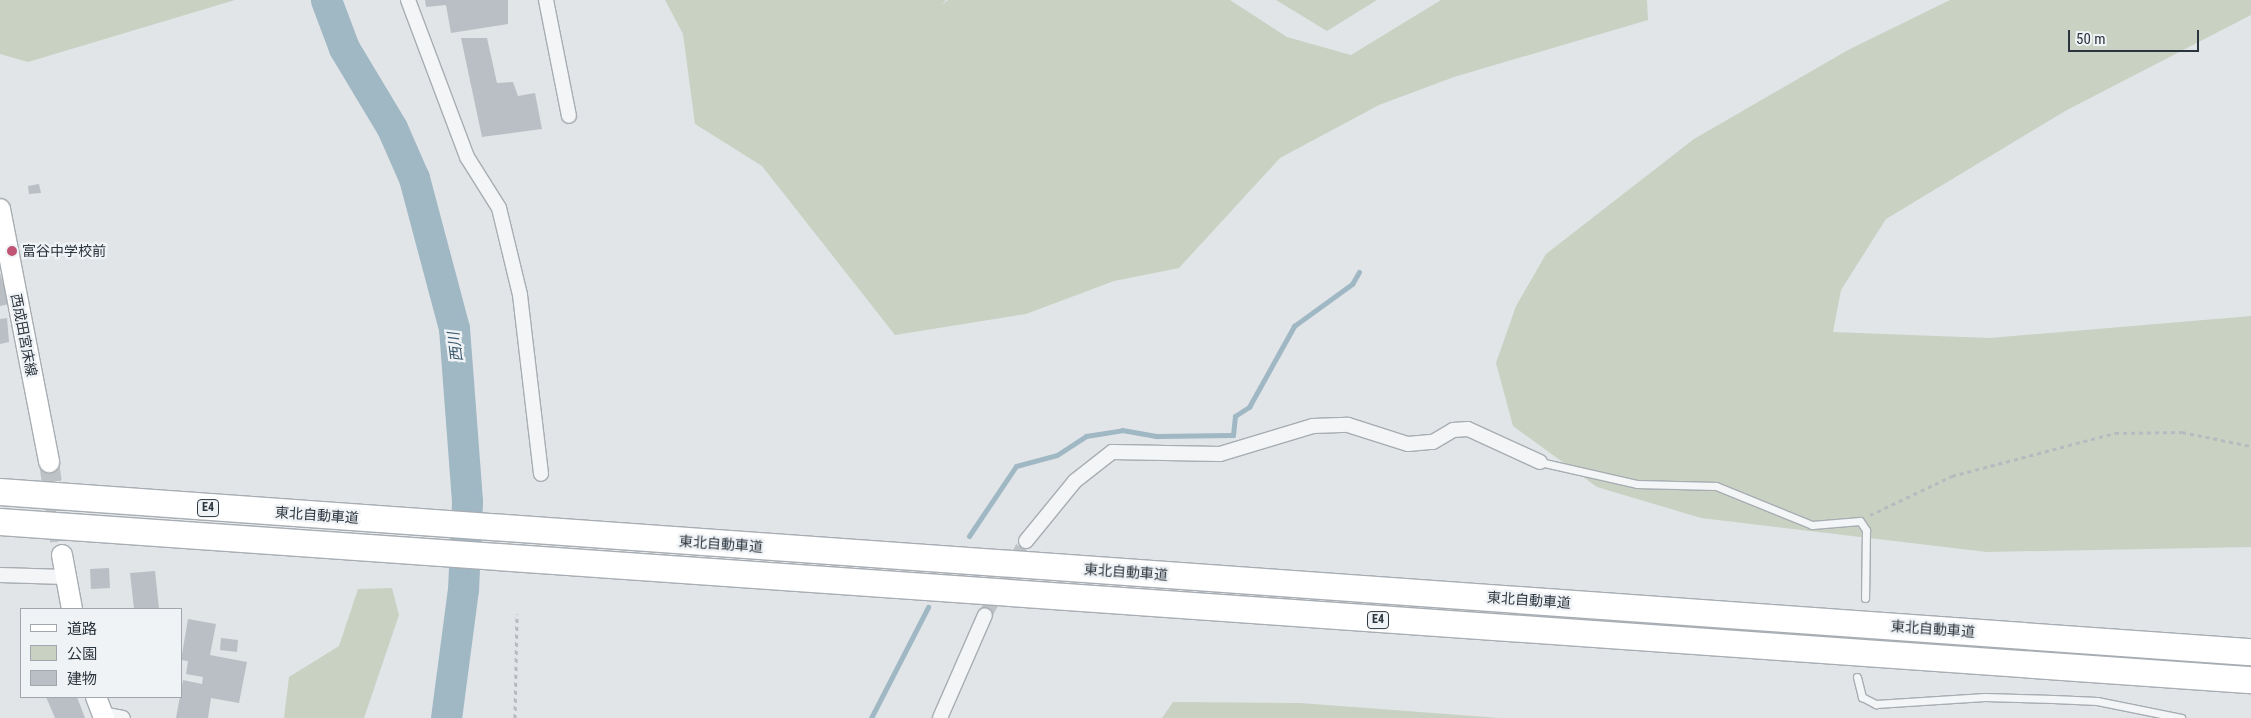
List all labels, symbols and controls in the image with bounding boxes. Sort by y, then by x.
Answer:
scale bar [2071,20,2202,52]
text: 50 m [2076,30,2106,48]
place label: 富谷中学校前 [22,243,106,259]
marker: 富谷中学校前 [6,245,18,257]
street label: 西成田宮床線 [8,292,40,378]
water label: 西川 [445,331,467,363]
road number: E4 [197,498,219,518]
street label: 東北自動車道 [275,504,359,526]
street label: 東北自動車道 [679,533,763,555]
street label: 東北自動車道 [1084,561,1168,583]
street label: 東北自動車道 [1487,589,1571,611]
legend [20,608,182,698]
road number: E4 [1367,610,1389,630]
street label: 東北自動車道 [1891,618,1975,640]
text: 道路 [67,620,97,638]
text: 公園 [67,645,97,663]
text: 建物 [67,670,97,688]

